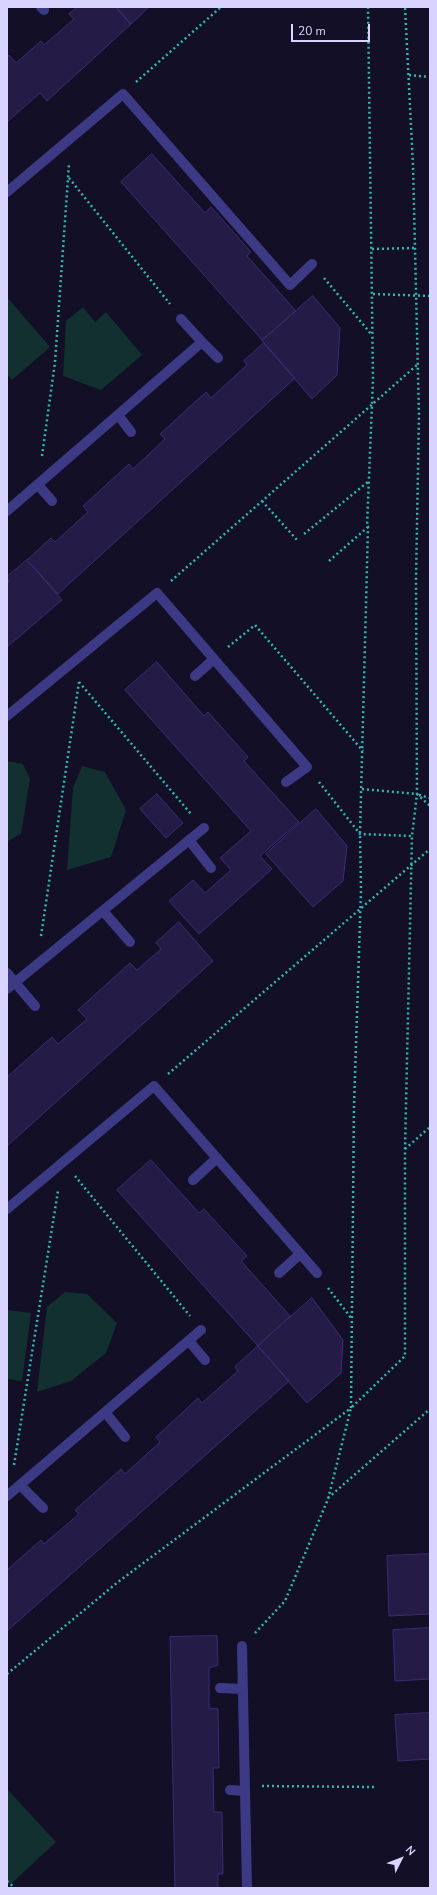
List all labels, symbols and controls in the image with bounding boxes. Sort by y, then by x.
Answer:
scale bar [293,16,372,42]
text: 20 m [298,23,326,39]
north arrow [381,1839,421,1879]
text: N [402,1843,419,1859]

